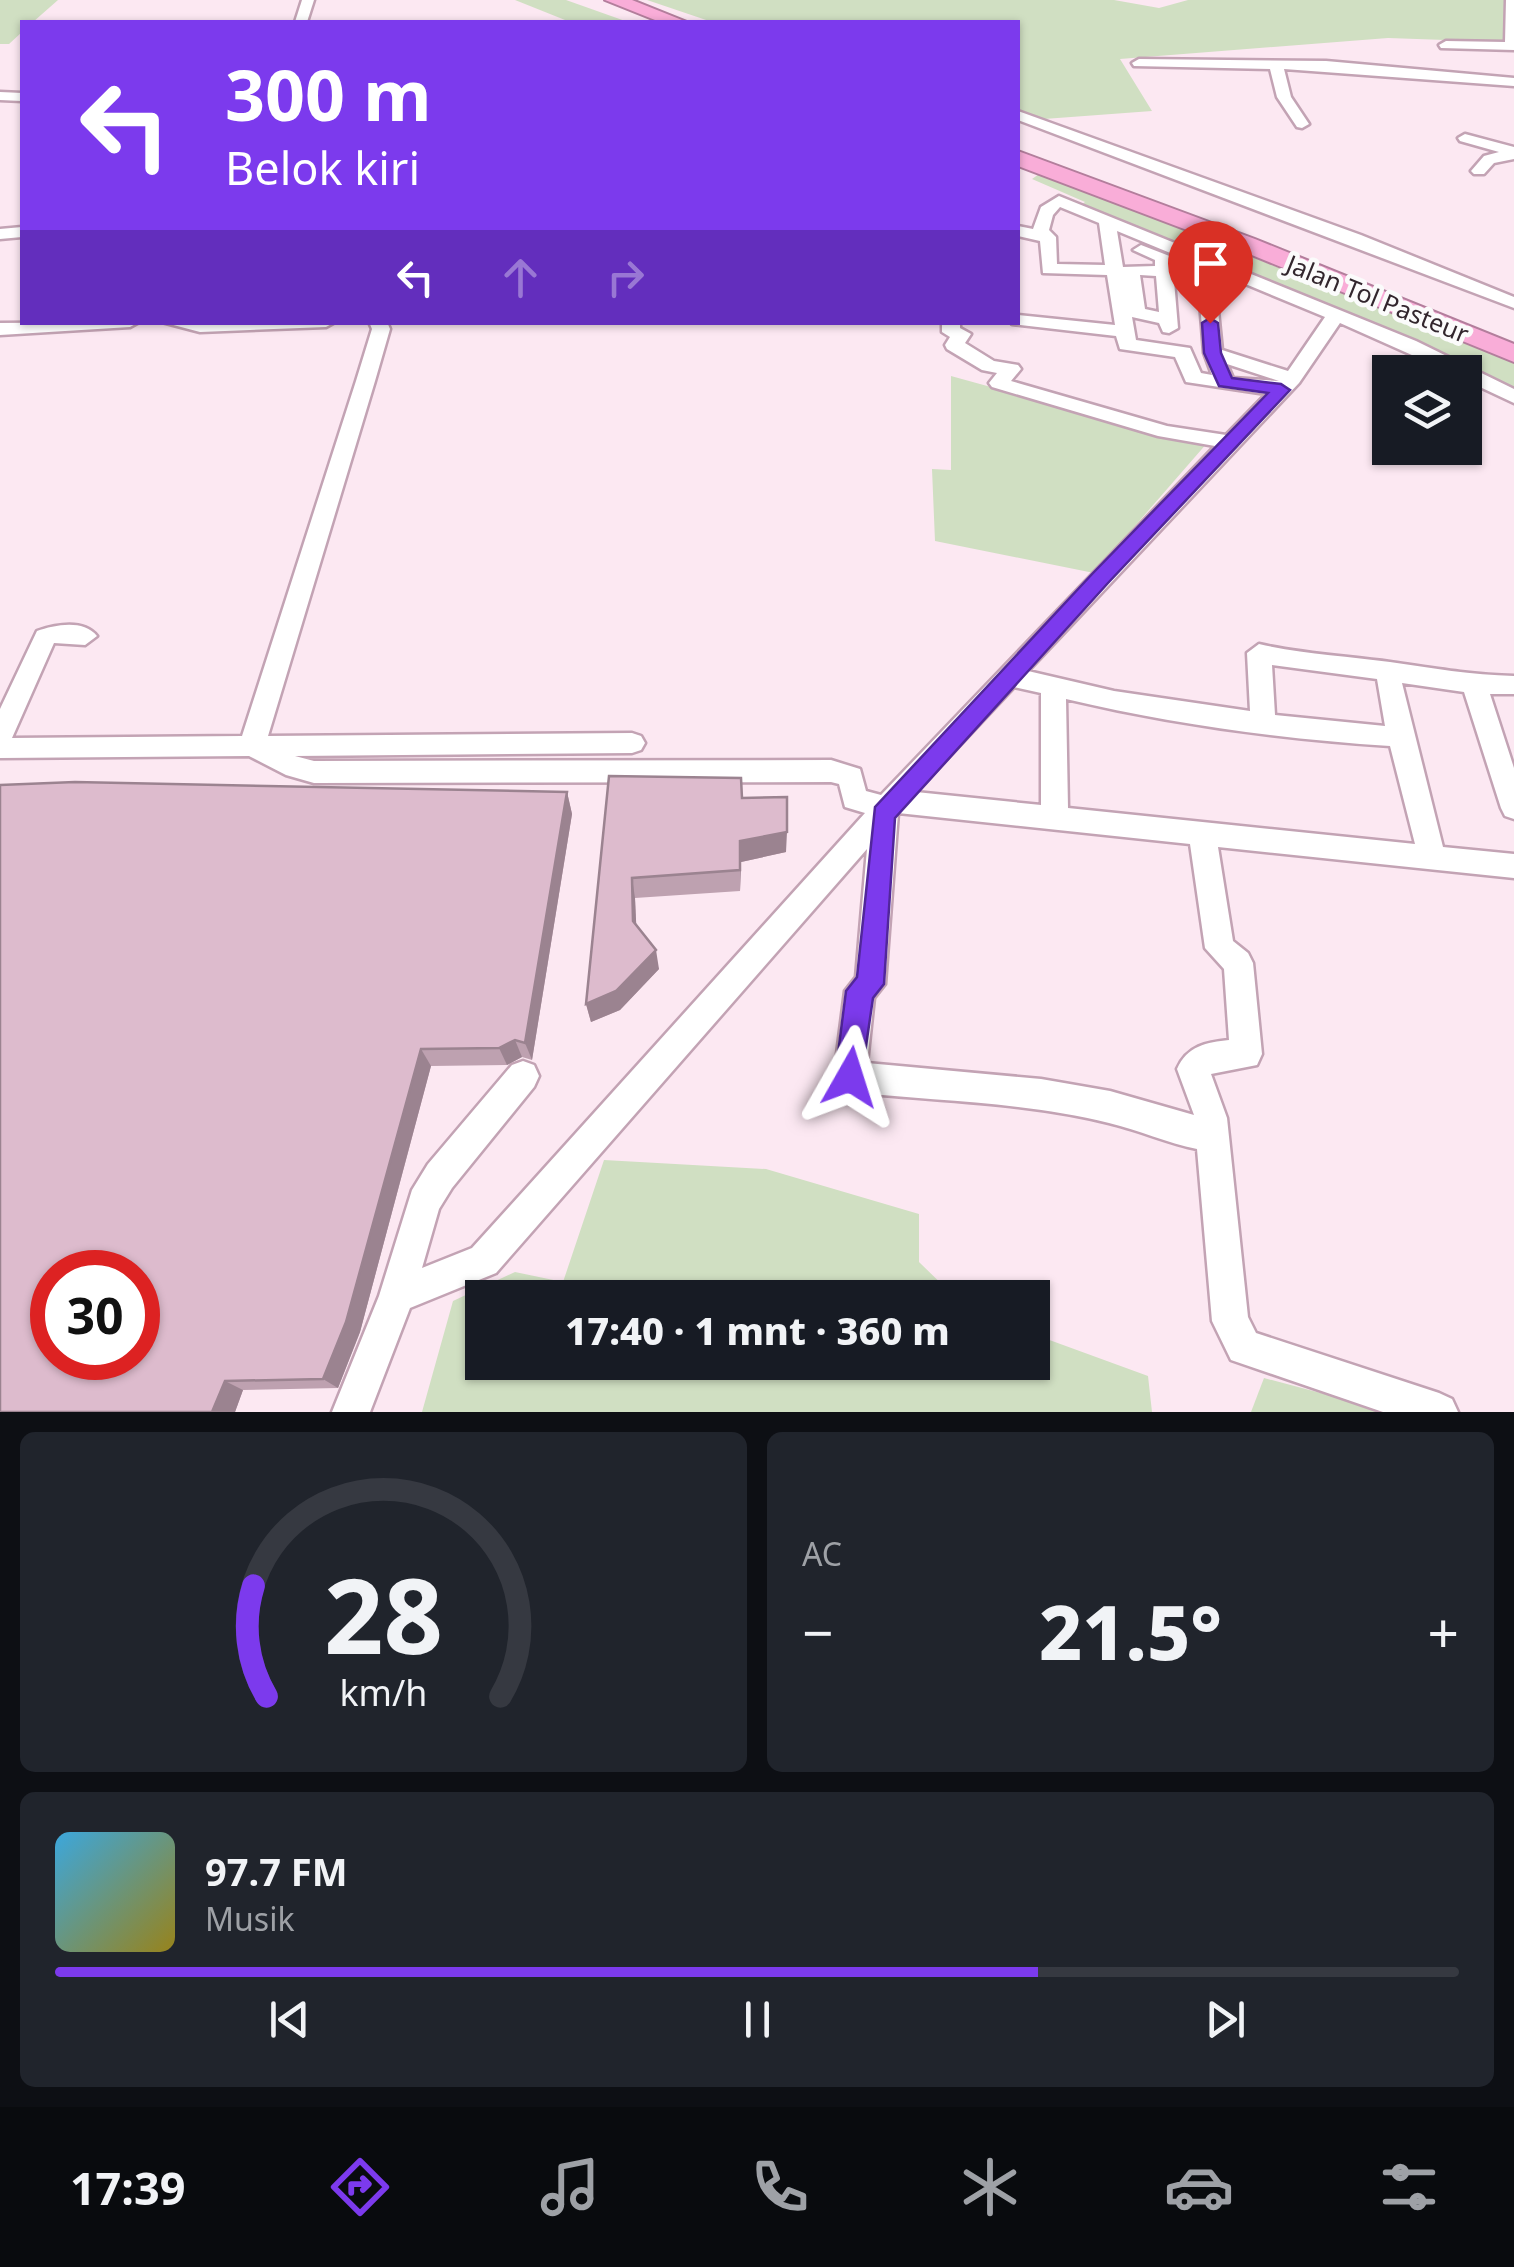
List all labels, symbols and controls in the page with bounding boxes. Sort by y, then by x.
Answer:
text: 300 m [225,46,432,142]
icon: left [60,60,190,190]
text: Belok kiri [225,137,420,198]
pin [1168,221,1253,324]
icon: arrive [1183,236,1238,291]
street label: Jalan Tol Pasteur [1280,245,1474,350]
icon: left [388,250,443,305]
icon: ahead [493,250,548,305]
icon: right [598,250,653,305]
map controls [1372,355,1482,465]
button: layers [1372,355,1482,465]
position arrow [798,1025,902,1129]
speed limit sign: 30 [30,1250,160,1380]
text: 17:40 · 1 mnt · 360 m [565,1304,950,1356]
text: AC [802,1532,842,1575]
text: 28 [324,1543,443,1684]
text: 21.5° [1039,1580,1222,1682]
text: − [802,1594,833,1669]
text: + [1428,1594,1459,1669]
text: km/h [340,1668,427,1716]
text: 97.7 FM [205,1845,347,1897]
text: Musik [205,1897,294,1940]
icon: previous [262,1992,317,2047]
icon: pause [730,1992,785,2047]
icon: next [1198,1992,1253,2047]
icon: directions [325,2152,395,2222]
icon: music [535,2152,605,2222]
icon: phone [745,2152,815,2222]
icon: climate [955,2152,1025,2222]
icon: car [1164,2152,1234,2222]
icon: filters [1374,2152,1444,2222]
text: 17:39 [70,2157,185,2218]

